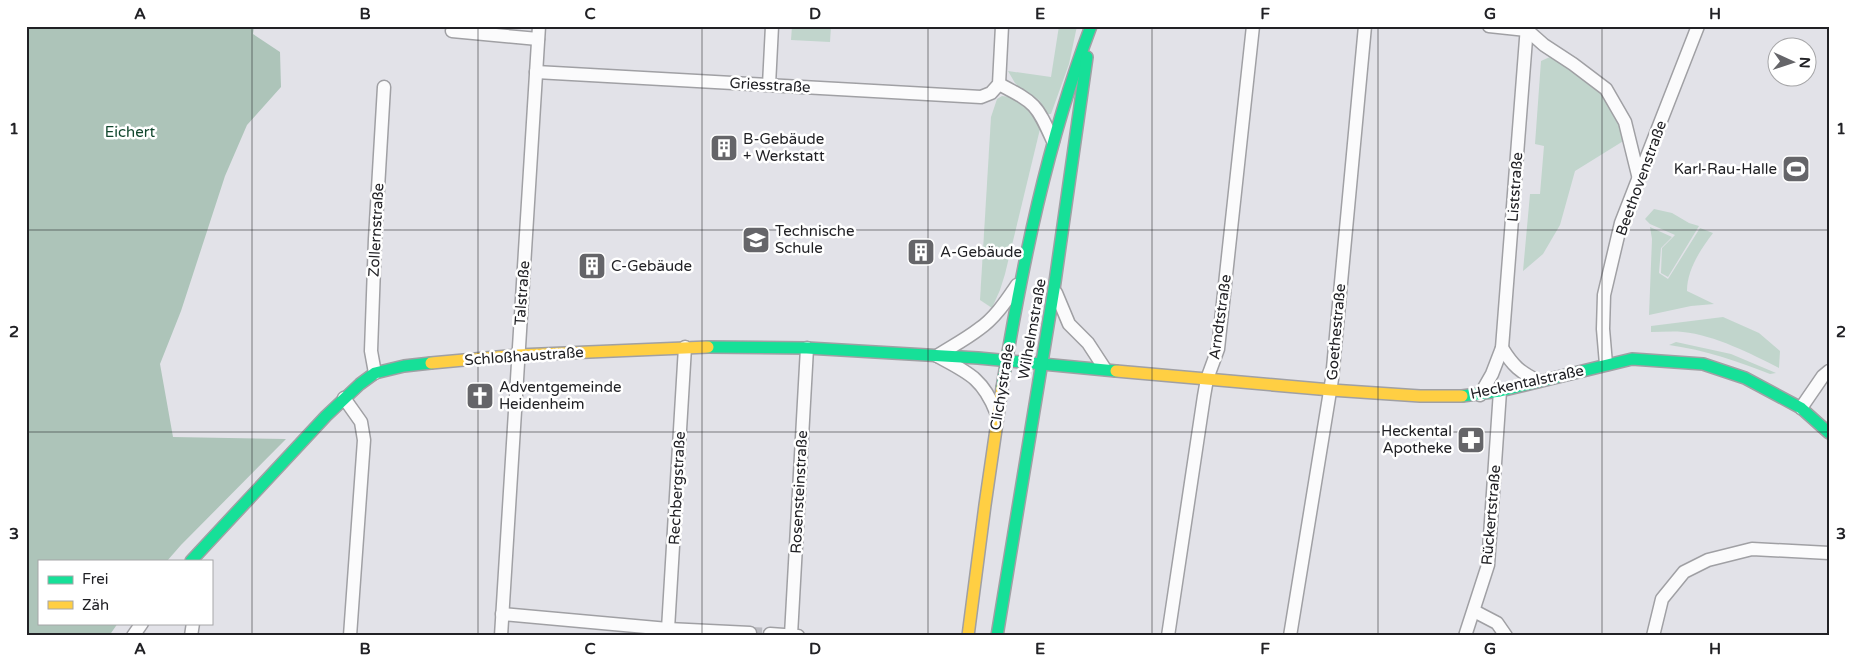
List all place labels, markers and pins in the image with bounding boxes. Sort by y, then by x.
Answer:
place label: B-Gebäude + Werkstatt [743,130,825,165]
building icon: B-Gebäude + Werkstatt [709,133,739,163]
sports icon: Karl-Rau-Halle [1781,154,1811,184]
place label: Karl-Rau-Halle [1674,160,1777,178]
place label: Technische Schule [775,222,855,257]
school or university icon: Technische Schule [741,225,771,255]
building icon: A-Gebäude [906,237,936,267]
place label: A-Gebäude [940,243,1022,261]
building icon: C-Gebäude [577,251,607,281]
place label: C-Gebäude [611,257,692,275]
place label: Adventgemeinde Heidenheim [499,378,621,413]
church icon: Adventgemeinde Heidenheim [465,381,495,411]
place label: Heckental Apotheke [1381,422,1452,457]
pharmacy icon: Heckental Apotheke [1456,425,1486,455]

